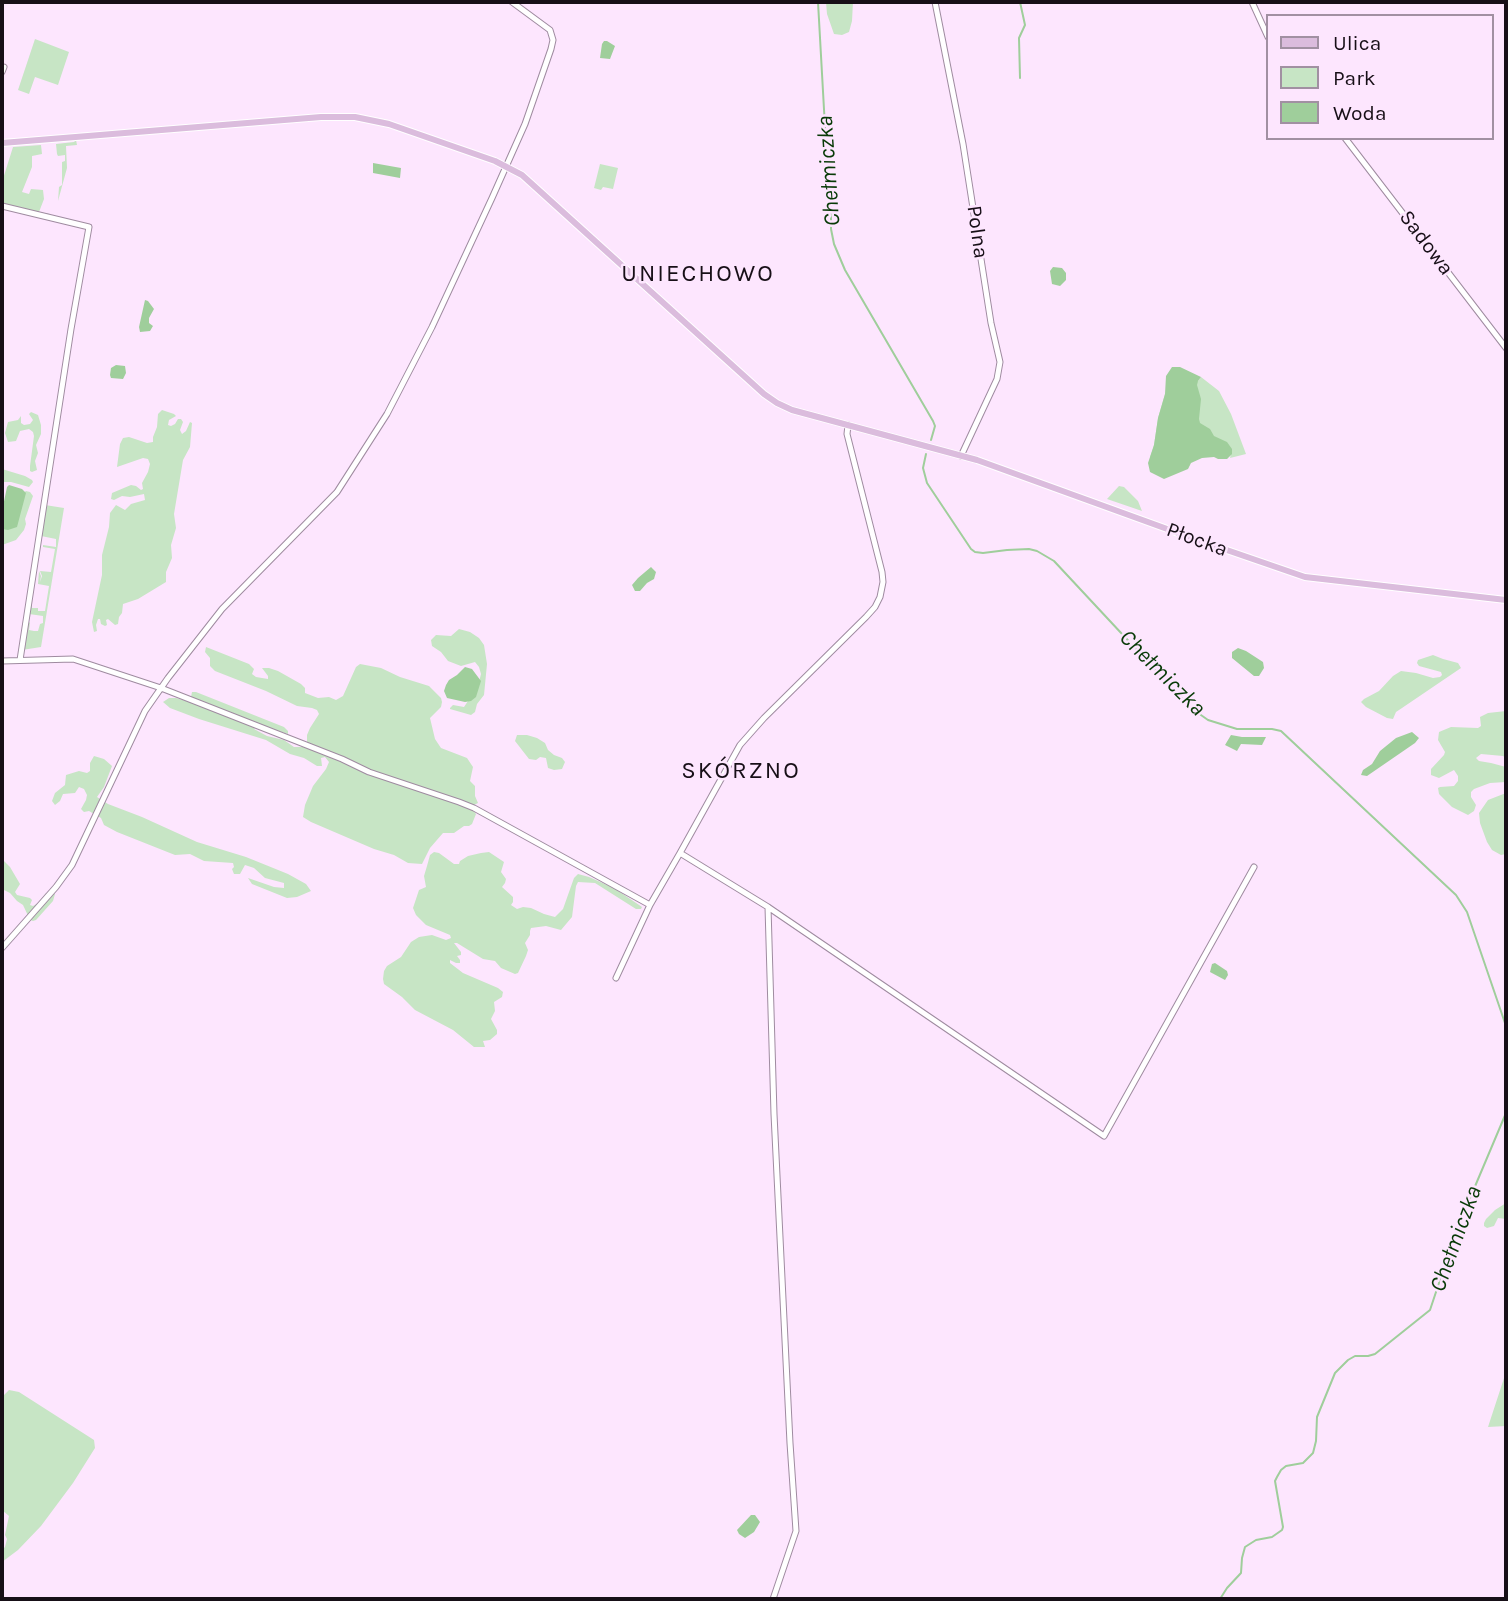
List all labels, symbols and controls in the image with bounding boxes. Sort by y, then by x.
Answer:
legend [1266,14,1494,140]
text: Ulica [1333,31,1381,55]
text: Park [1333,66,1376,90]
text: Woda [1333,101,1387,125]
water label: Chełmiczka [811,115,847,227]
street label: Polna [961,204,993,260]
street label: Sadowa [1393,205,1459,281]
district label: UNIECHOWO [622,260,774,288]
street label: Płocka [1163,517,1231,563]
water label: Chełmiczka [1113,624,1211,722]
district label: SKÓRZNO [682,757,800,785]
water label: Chełmiczka [1424,1182,1488,1296]

